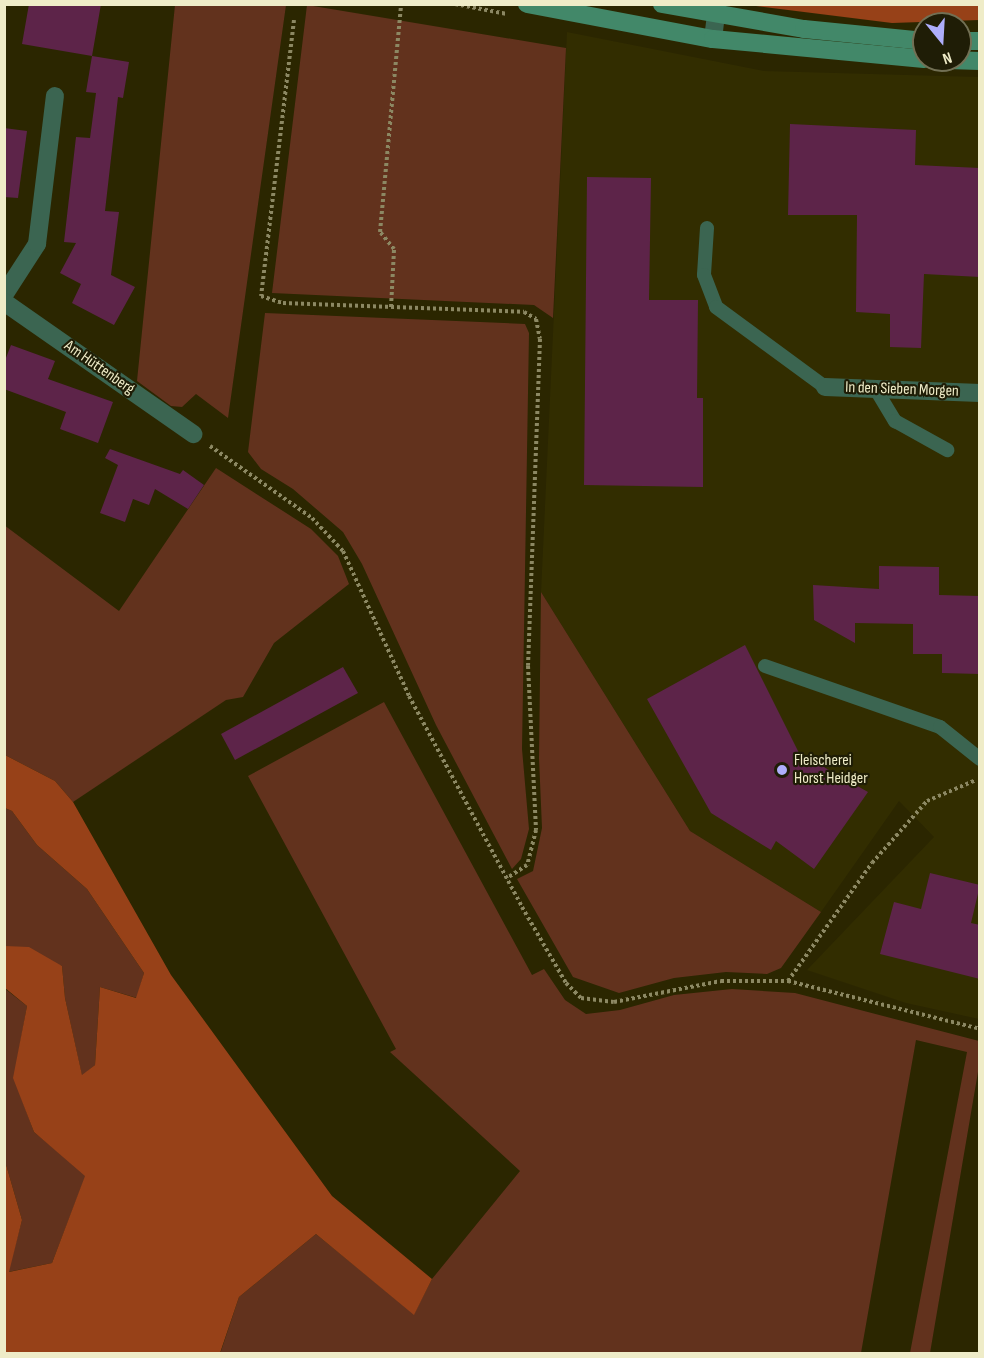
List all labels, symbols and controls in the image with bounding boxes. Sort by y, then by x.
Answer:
north arrow [912,12,972,72]
text: N [940,47,954,68]
street label: Am Hüttenberg [60,337,138,399]
street label: In den Sieben Morgen [845,378,959,402]
place label: Fleischerei Horst Heidger [794,751,868,789]
marker: Fleischerei Horst Heidger [775,763,789,777]

